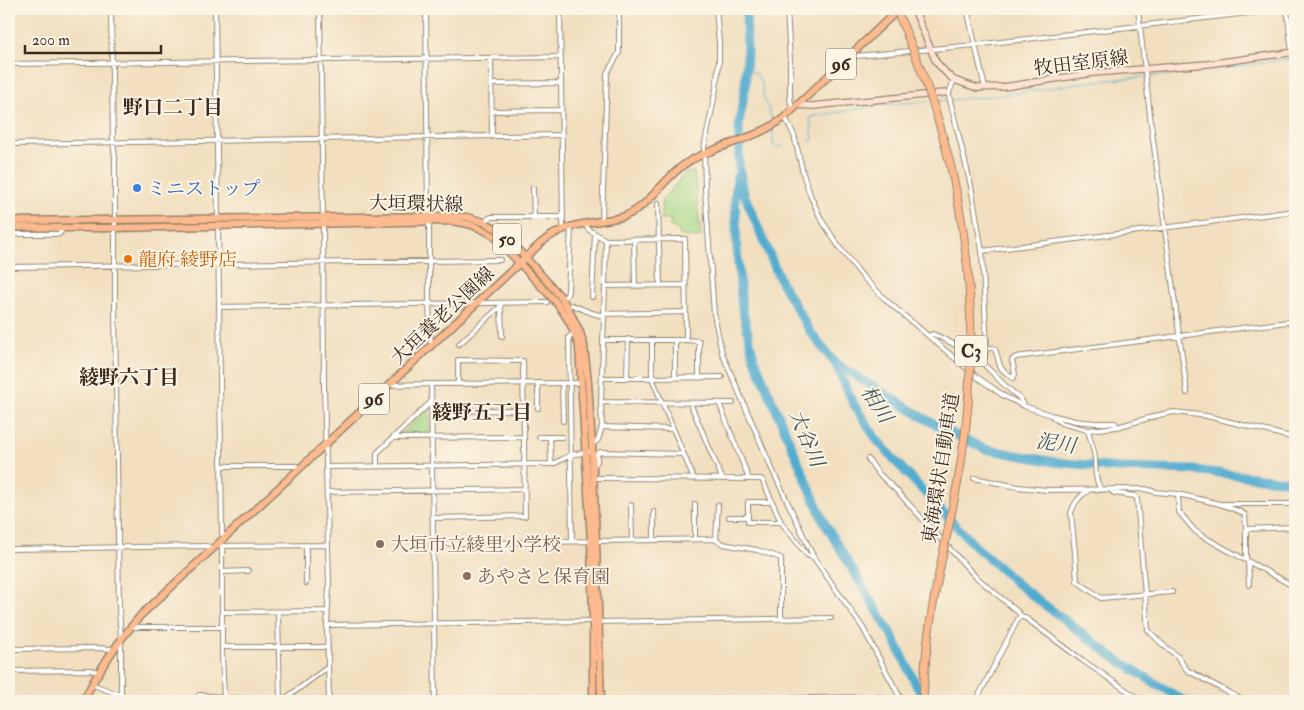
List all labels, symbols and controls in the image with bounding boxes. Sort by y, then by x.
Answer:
scale bar [25,22,161,54]
text: 200 m [32,31,70,50]
street label: 牧田室原線 [1033,45,1130,81]
road number: 96 [826,49,856,80]
district label: 野口二丁目 [123,95,223,120]
place label: ミニストップ [147,177,260,201]
marker: ミニストップ [131,182,143,194]
street label: 大垣環状線 [368,191,464,217]
road number: 50 [493,223,521,254]
place label: 龍府 綾野店 [138,248,237,272]
marker: 龍府 綾野店 [122,253,134,265]
street label: 大垣養老公園線 [386,262,500,370]
road number: C3 [955,336,987,366]
district label: 綾野六丁目 [79,365,179,390]
water label: 相川 [855,381,899,430]
road number: 96 [359,384,389,414]
street label: 東海環状自動車道 [917,391,965,545]
district label: 綾野五丁目 [432,400,532,425]
water label: 大谷川 [783,406,831,473]
water label: 泥川 [1034,428,1079,459]
place label: 大垣市立綾里小学校 [390,533,561,557]
marker: 大垣市立綾里小学校 [374,538,386,550]
place label: あやさと保育園 [477,565,610,589]
marker: あやさと保育園 [461,570,473,582]

